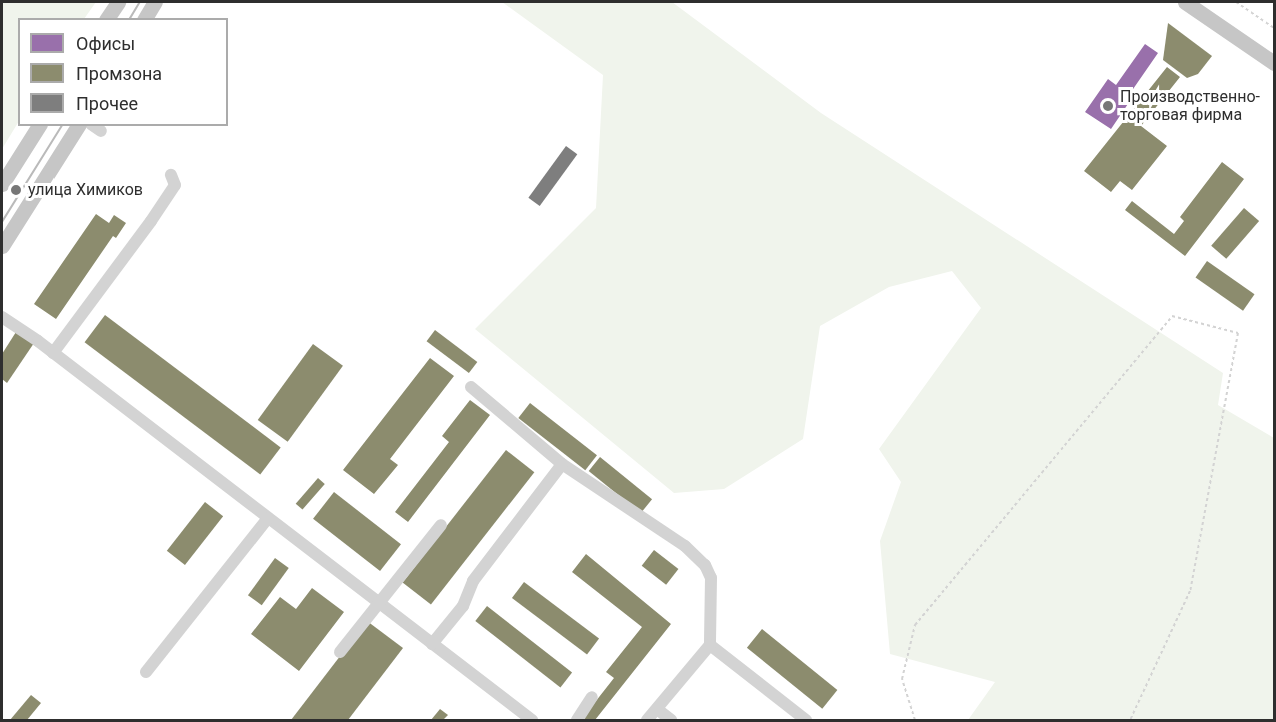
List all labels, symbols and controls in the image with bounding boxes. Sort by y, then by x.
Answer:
legend [18,18,228,126]
text: Офисы [76,33,135,54]
text: Промзона [76,63,162,84]
place label: Производственно- торговая фирма [1120,87,1260,125]
text: Прочее [76,93,138,114]
marker: Производственно- торговая фирма [1101,99,1115,113]
place label: улица Химиков [28,180,143,200]
marker: улица Химиков [9,183,23,197]

